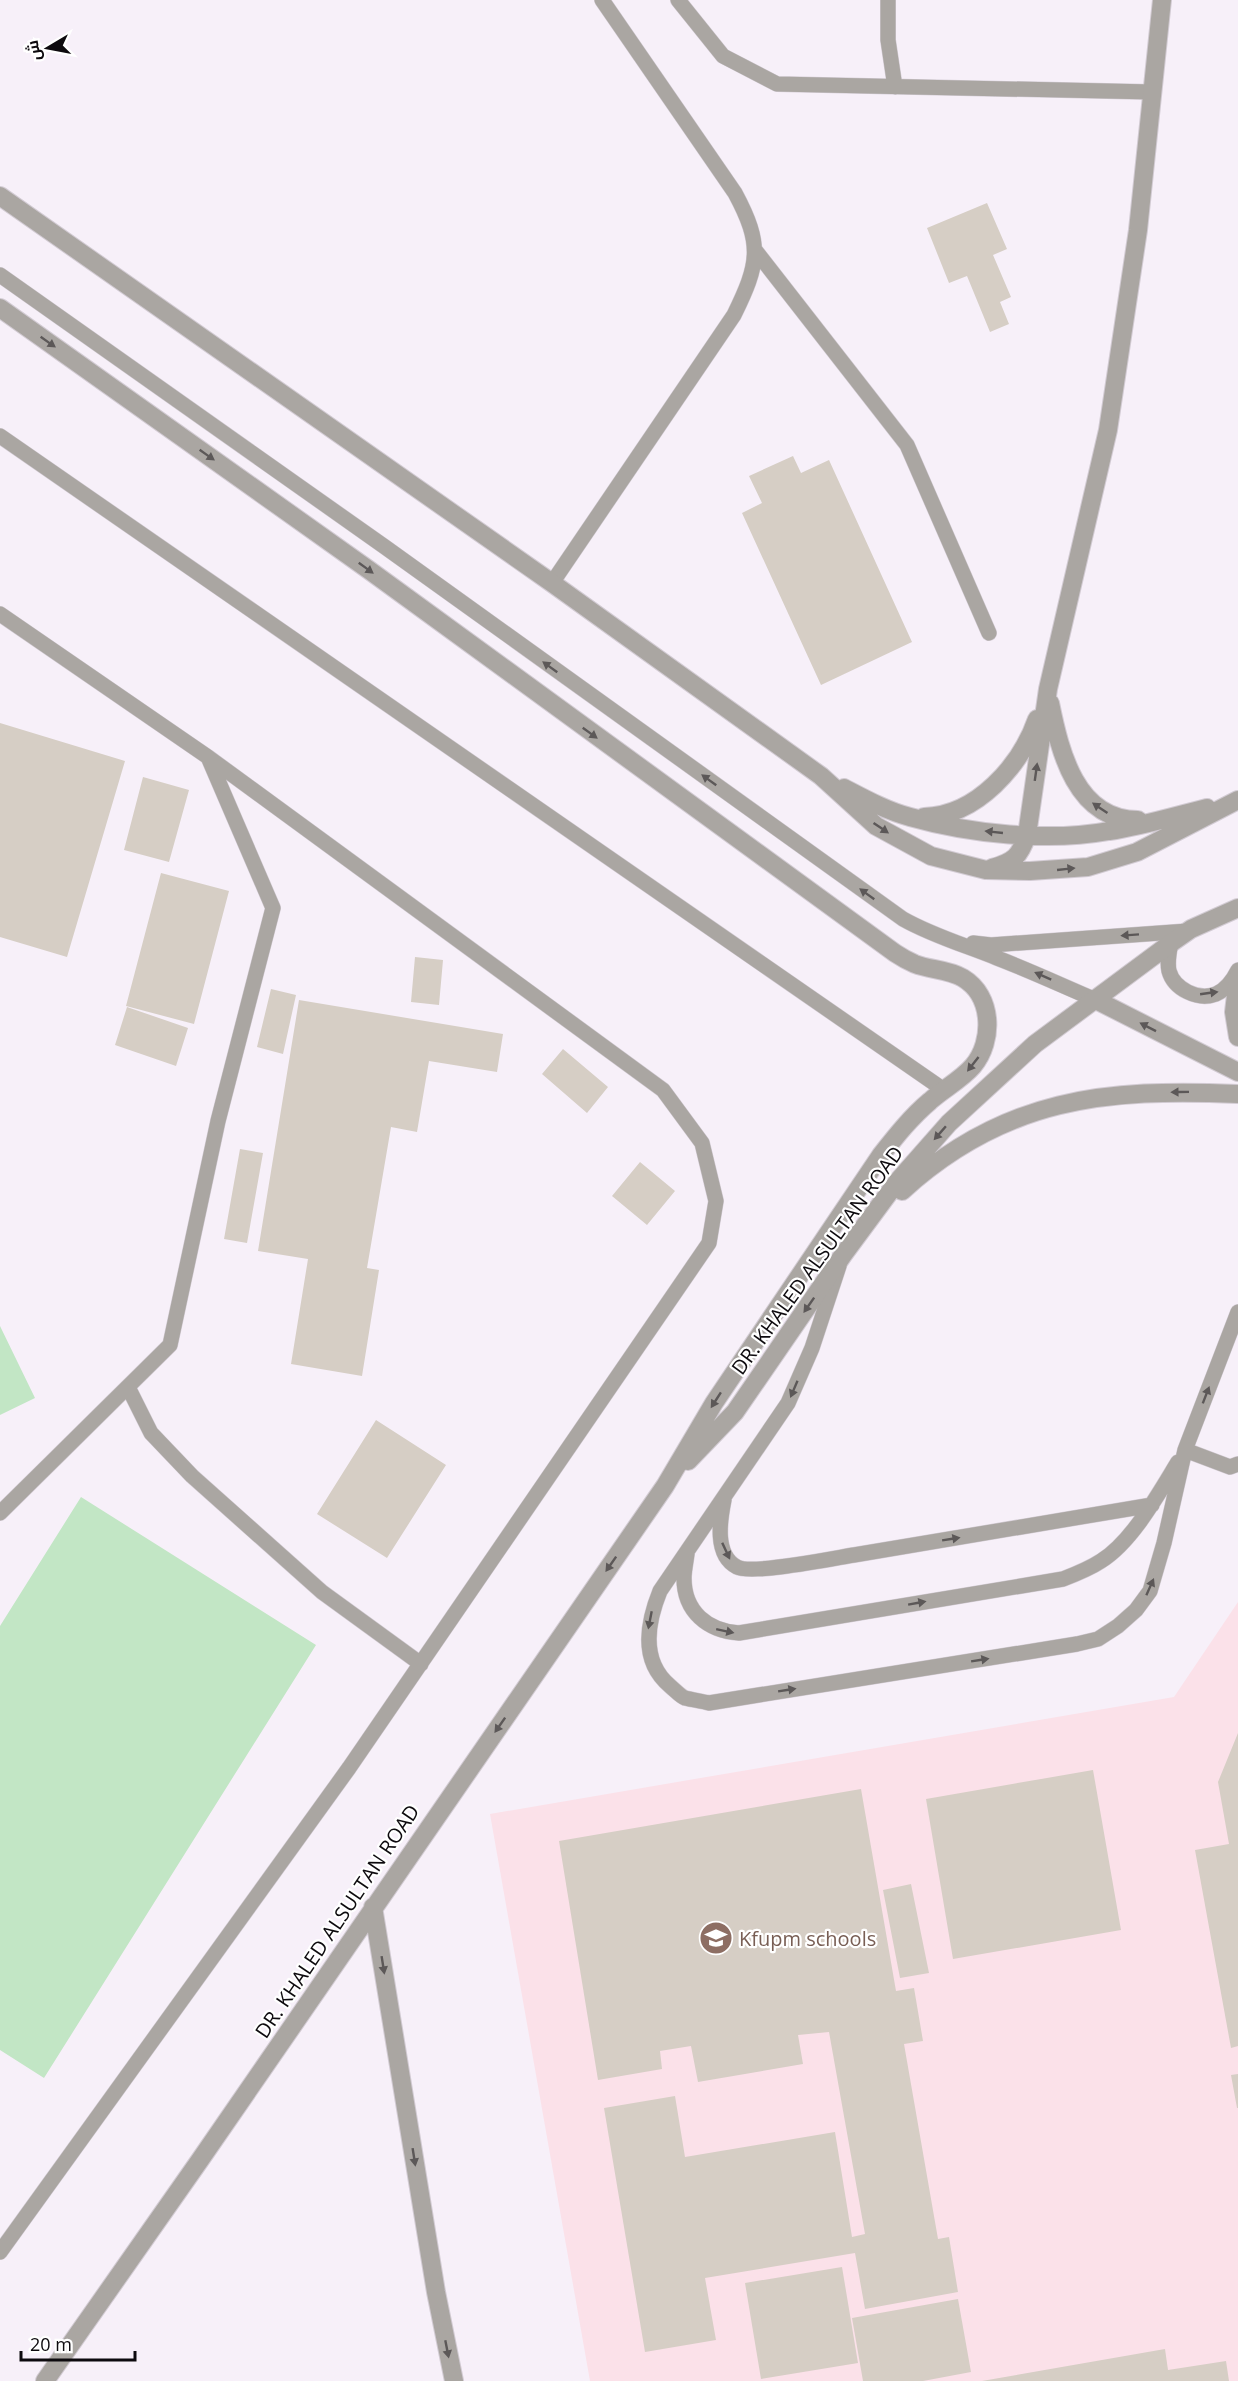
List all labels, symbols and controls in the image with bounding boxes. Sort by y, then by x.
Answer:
north arrow [18,18,78,78]
text: ش [21,39,46,63]
one-way arrow [39,336,55,348]
one-way arrow [198,449,214,461]
one-way arrow [357,562,373,574]
one-way arrow [543,661,559,673]
one-way arrow [582,727,598,739]
one-way arrow [1031,762,1040,781]
one-way arrow [701,774,717,786]
one-way arrow [1092,802,1108,814]
one-way arrow [872,822,888,834]
one-way arrow [984,827,1003,837]
one-way arrow [1057,864,1076,874]
one-way arrow [860,888,876,900]
one-way arrow [1120,930,1139,940]
one-way arrow [1034,972,1051,981]
one-way arrow [1200,989,1219,998]
one-way arrow [1139,1022,1156,1032]
one-way arrow [967,1056,979,1071]
one-way arrow [1170,1087,1189,1097]
one-way arrow [934,1125,947,1140]
street label: DR. KHALED ALSULTAN ROAD [725,1140,909,1380]
one-way arrow [803,1296,815,1312]
one-way arrow [789,1380,799,1398]
one-way arrow [1201,1386,1211,1404]
one-way arrow [711,1392,722,1408]
one-way arrow [941,1534,960,1543]
one-way arrow [721,1542,730,1559]
one-way arrow [605,1556,617,1572]
one-way arrow [1145,1578,1155,1596]
one-way arrow [908,1598,927,1607]
one-way arrow [645,1611,654,1630]
one-way arrow [716,1627,735,1636]
one-way arrow [970,1655,989,1664]
one-way arrow [778,1686,797,1695]
one-way arrow [494,1716,506,1732]
street label: DR. KHALED ALSULTAN ROAD [249,1799,425,2043]
school or university icon: Kfupm schools [698,1920,734,1956]
place label: Kfupm schools [739,1925,876,1952]
one-way arrow [378,1955,387,1974]
one-way arrow [410,2148,419,2167]
scale bar [21,2324,135,2362]
text: 20 m [30,2332,72,2356]
one-way arrow [443,2340,453,2359]

